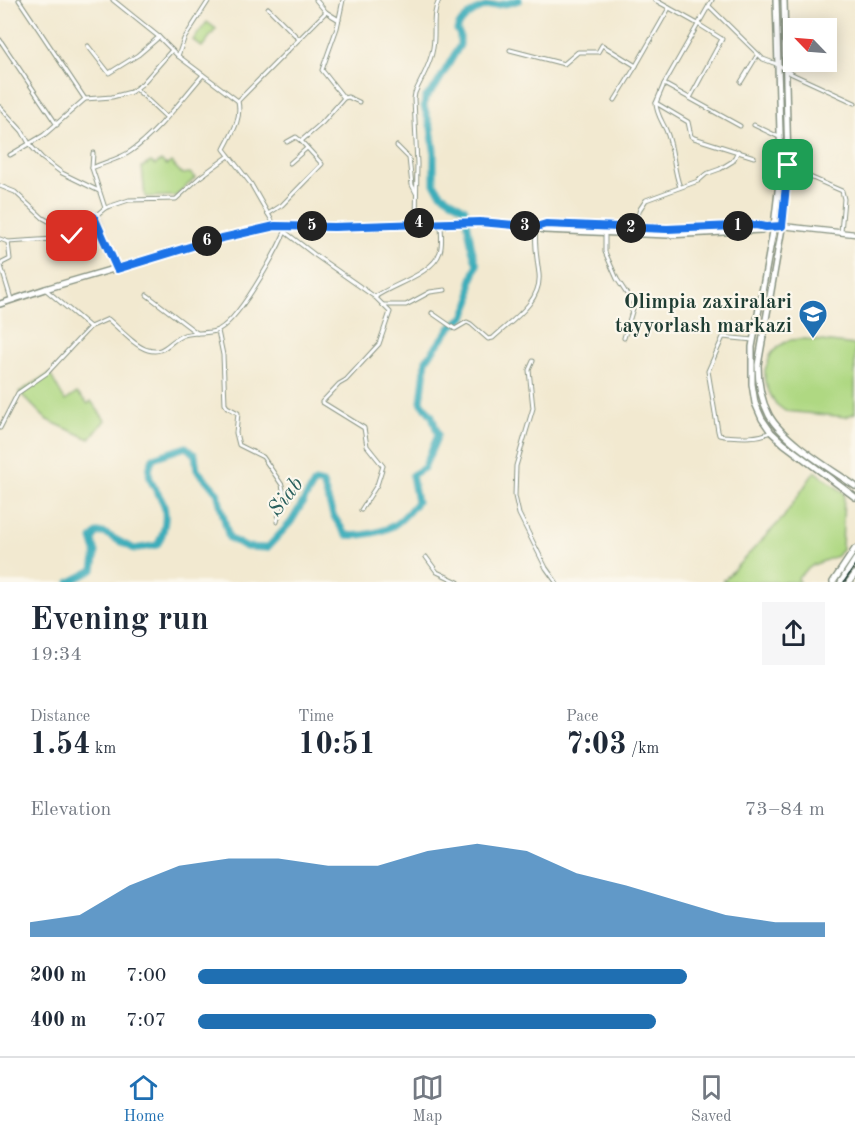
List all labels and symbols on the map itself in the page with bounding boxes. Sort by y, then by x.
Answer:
north arrow [783,18,837,72]
pin [762,139,813,190]
pin: 4 [404,208,434,238]
pin [46,210,97,261]
pin: 5 [297,211,327,241]
pin: 3 [510,211,540,241]
pin: 1 [723,211,753,241]
pin: 2 [616,213,646,243]
pin: 6 [192,226,222,256]
place label: Olimpia zaxiralari tayyorlash markazi [615,292,792,337]
school or university icon: Olimpia zaxiralari tayyorlash markazi [797,298,829,340]
water label: Siab [264,473,308,521]

